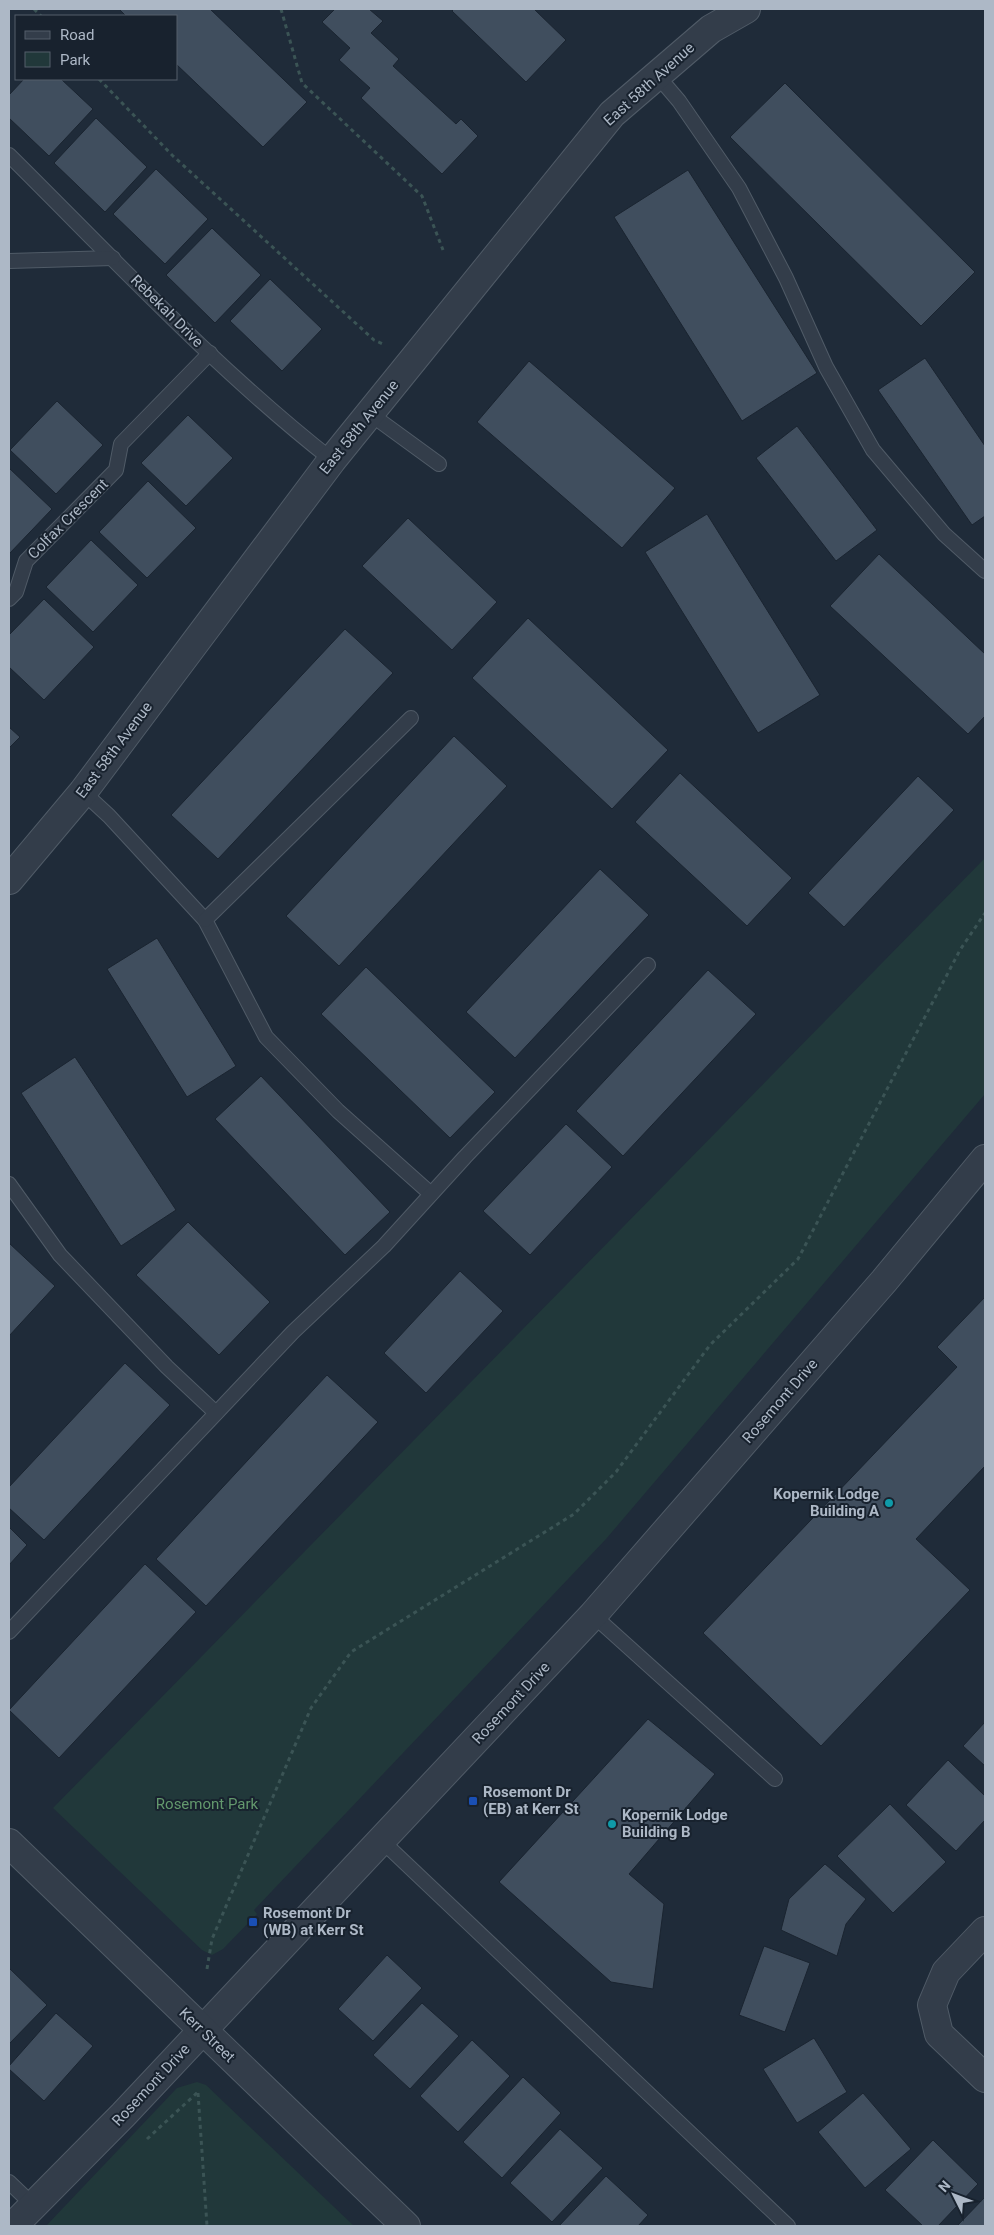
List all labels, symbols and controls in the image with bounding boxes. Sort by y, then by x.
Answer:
legend [15,15,178,80]
text: Road [60,26,94,44]
street label: East 58th Avenue [600,39,698,129]
text: Park [60,51,91,69]
street label: Rebekah Drive [127,271,207,351]
street label: East 58th Avenue [316,376,402,478]
street label: Colfax Crescent [24,475,112,563]
street label: East 58th Avenue [72,698,156,802]
street label: Rosemont Drive [738,1355,822,1447]
place label: Kopernik Lodge Building A [773,1485,880,1520]
marker: Kopernik Lodge Building A [883,1497,895,1509]
street label: Rosemont Drive [468,1658,554,1748]
place label: Rosemont Dr (EB) at Kerr St [483,1783,579,1818]
park label: Rosemont Park [156,1795,259,1813]
marker: Rosemont Dr (EB) at Kerr St [467,1795,479,1807]
place label: Kopernik Lodge Building B [622,1806,728,1841]
marker: Kopernik Lodge Building B [606,1818,618,1830]
place label: Rosemont Dr (WB) at Kerr St [263,1904,363,1939]
marker: Rosemont Dr (WB) at Kerr St [247,1916,259,1928]
street label: Kerr Street [175,2004,239,2066]
street label: Rosemont Drive [108,2040,194,2130]
north arrow [929,2170,979,2220]
text: N [935,2177,954,2195]

